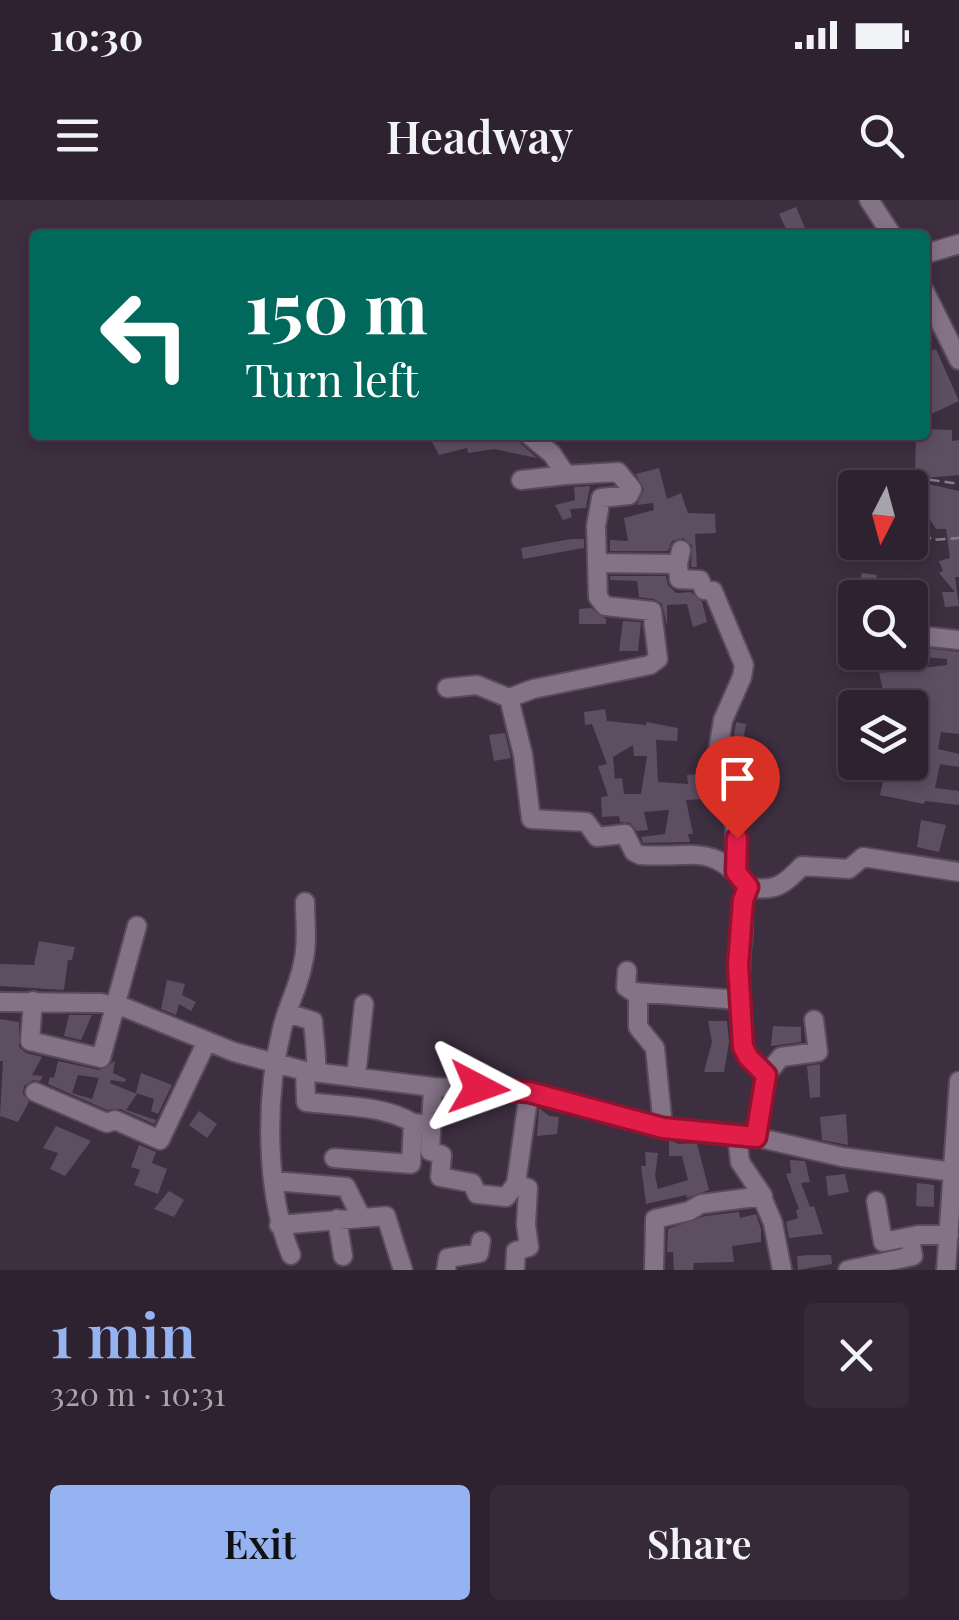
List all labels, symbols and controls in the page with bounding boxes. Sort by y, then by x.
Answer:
text: 10:30 [50,10,143,61]
text: Headway [386,105,573,165]
icon: menu [50,108,105,163]
icon: search [854,108,909,163]
text: 150 m [245,258,428,352]
icon: left [80,270,210,400]
text: Turn left [245,348,419,408]
north arrow [838,470,928,560]
map controls [838,470,928,780]
button: search [838,580,928,670]
button: layers [838,690,928,780]
pin [695,736,780,839]
icon: arrive [710,751,765,806]
position arrow [427,1036,531,1140]
text: 1 min [50,1293,196,1373]
button: close [804,1303,909,1408]
text: 320 m · 10:31 [50,1371,226,1414]
button: Exit [50,1485,470,1600]
button: Share [490,1485,909,1600]

